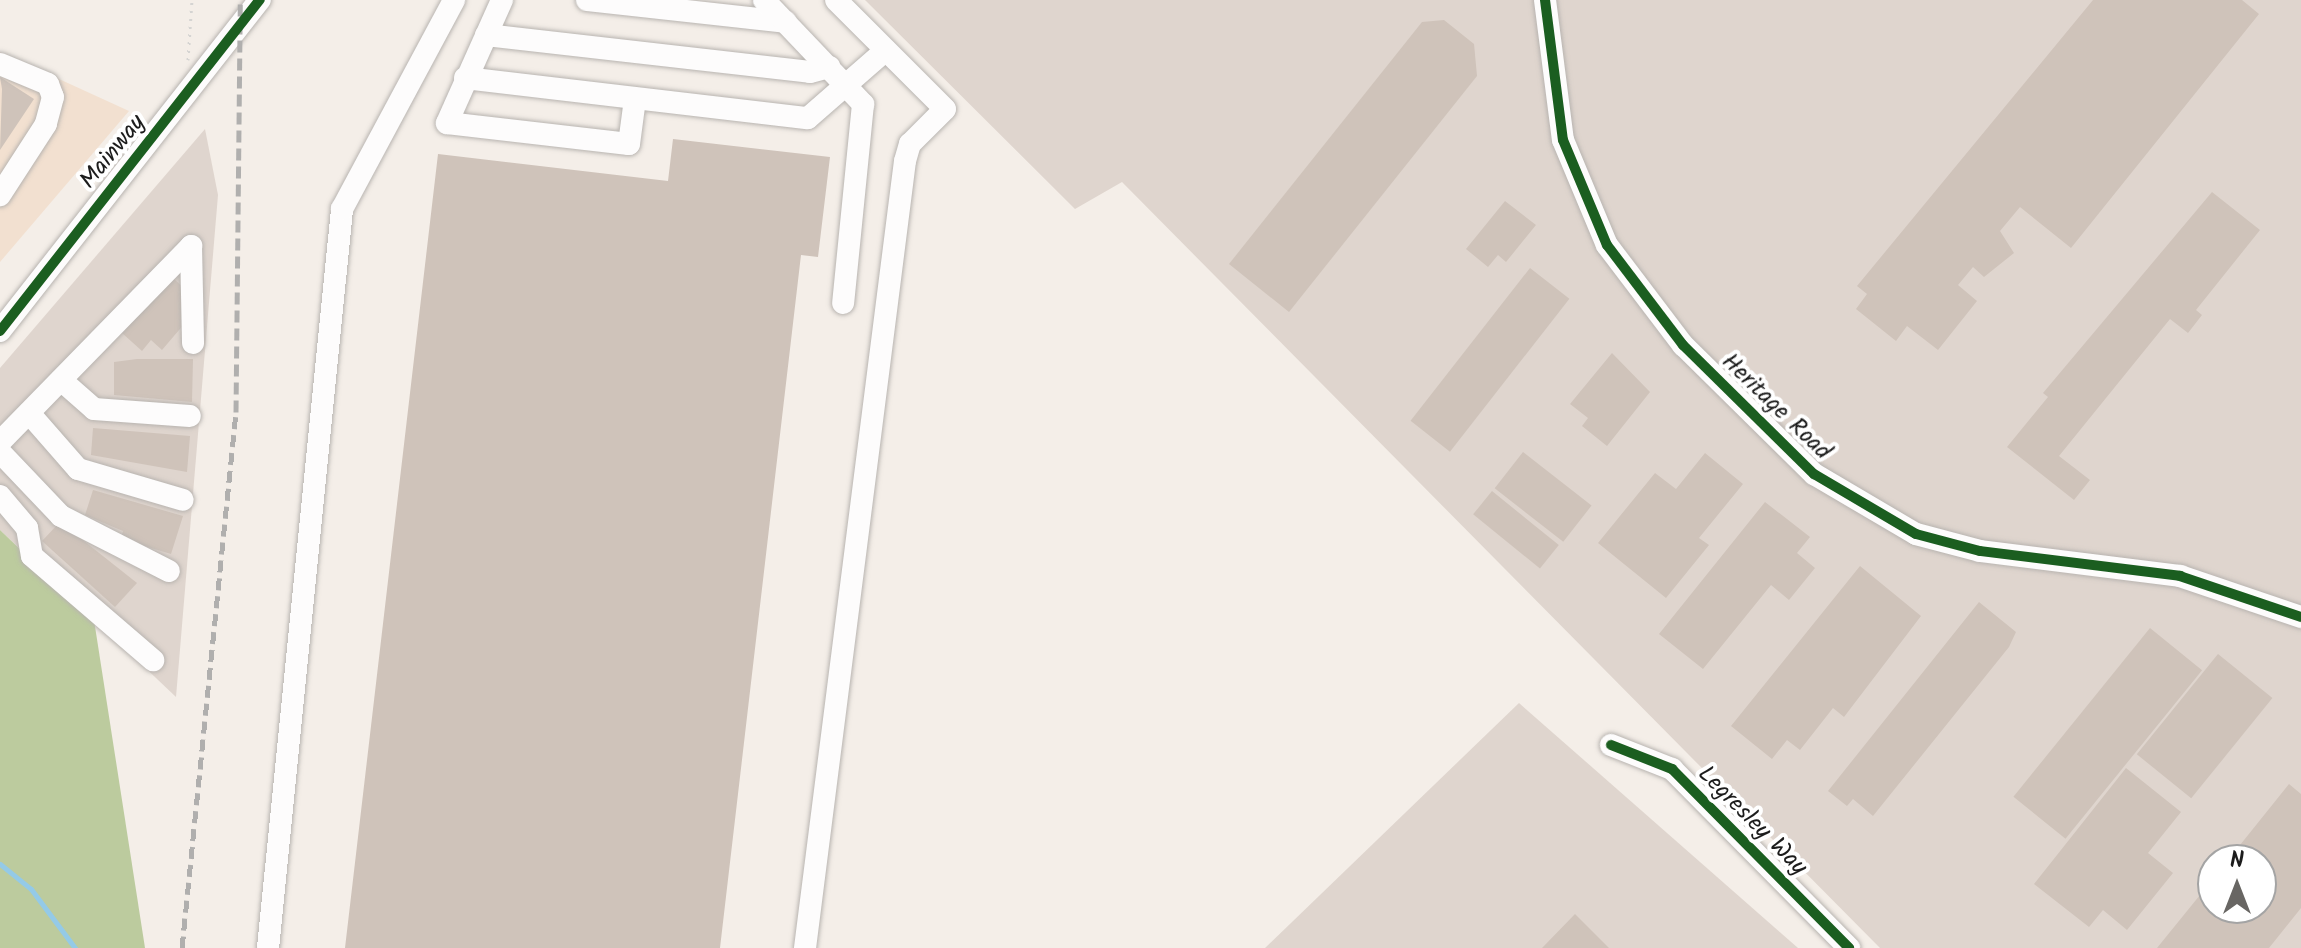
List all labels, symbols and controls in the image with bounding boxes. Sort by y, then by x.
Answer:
street label: Mainway [74,109,152,195]
street label: Heritage Road [1715,348,1837,466]
street label: Legresley Way [1691,760,1813,882]
north arrow [2197,844,2277,924]
text: N [2230,844,2244,879]

